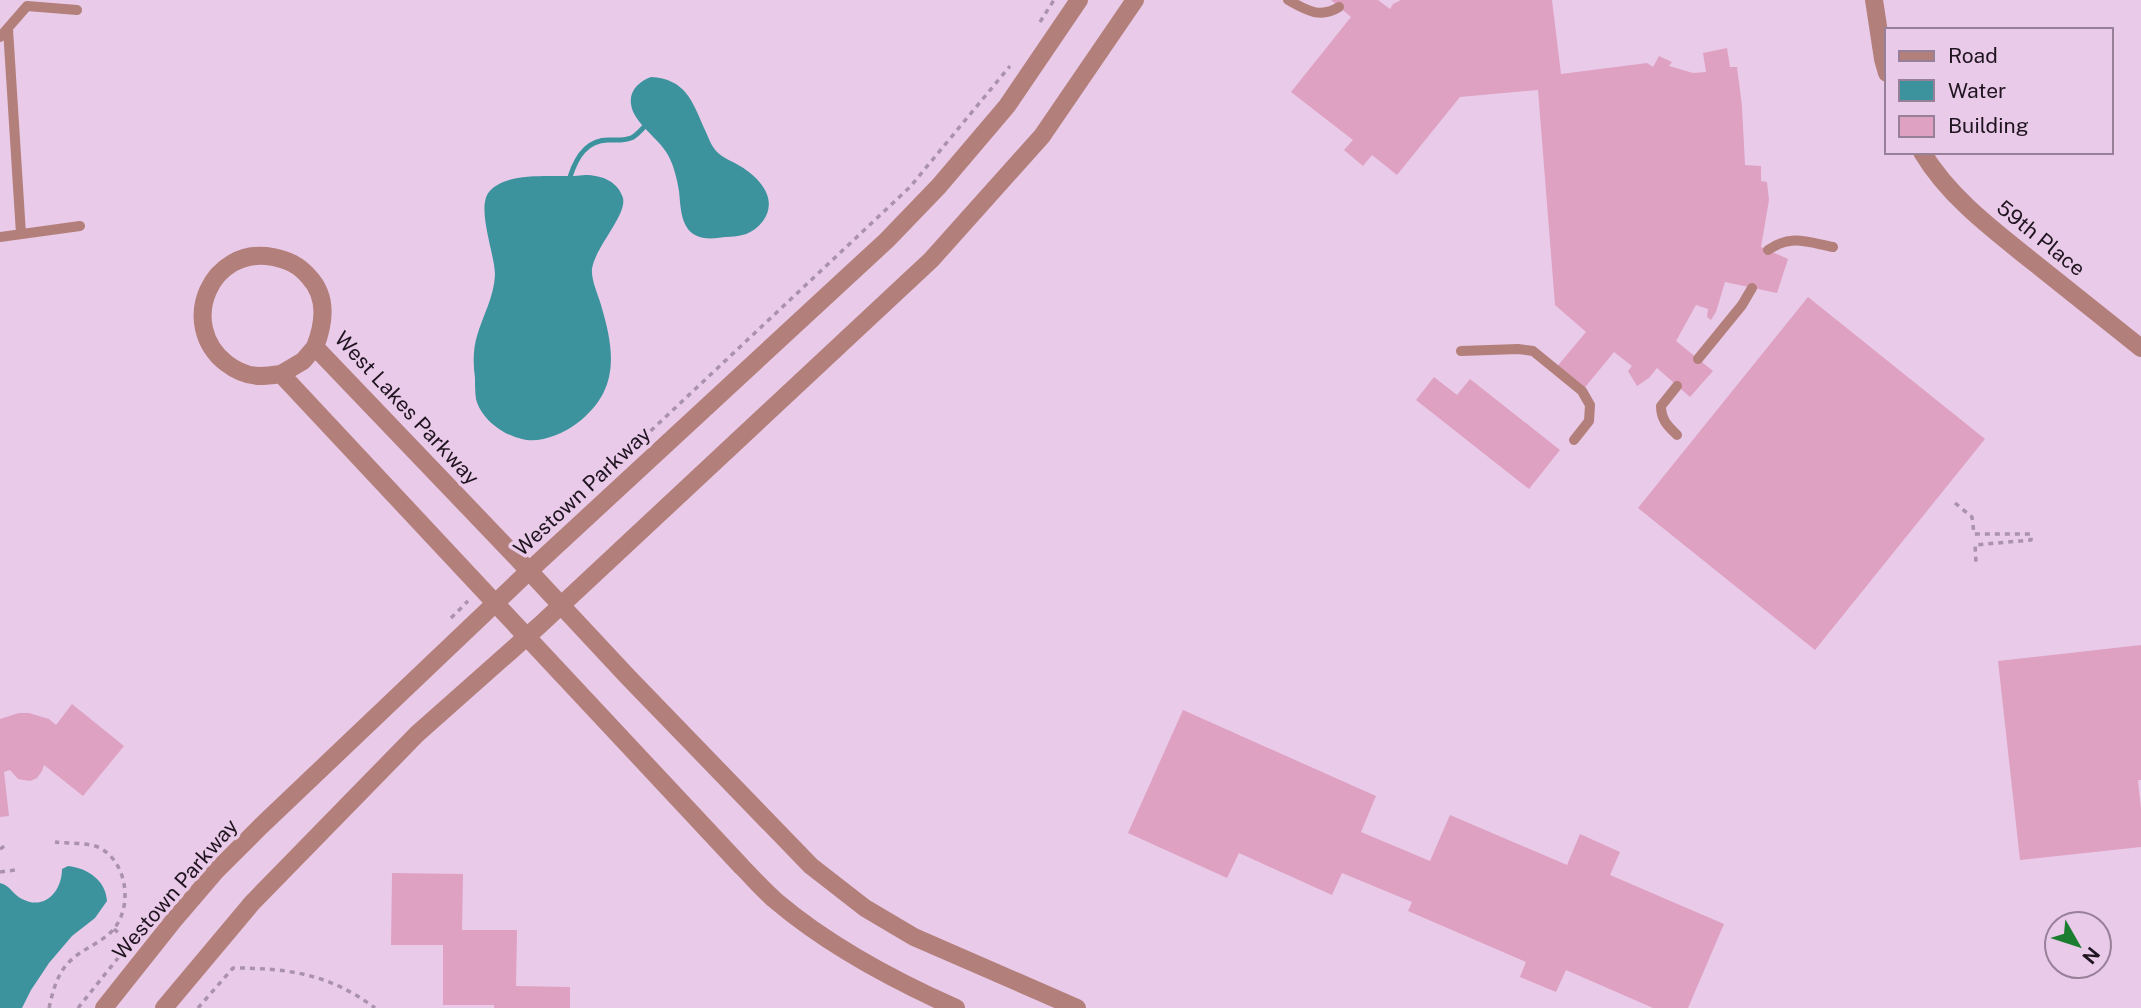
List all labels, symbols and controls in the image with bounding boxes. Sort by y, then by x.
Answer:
legend [1885,28,2113,154]
text: Road [1948,43,1998,68]
text: Water [1948,78,2006,103]
text: Building [1948,113,2029,138]
street label: 59th Place [1992,195,2090,281]
street label: West Lakes Parkway [330,326,484,490]
street label: Westown Parkway [508,421,656,561]
street label: Westown Parkway [107,814,243,964]
north arrow [2043,910,2113,980]
text: N [2078,943,2104,968]

